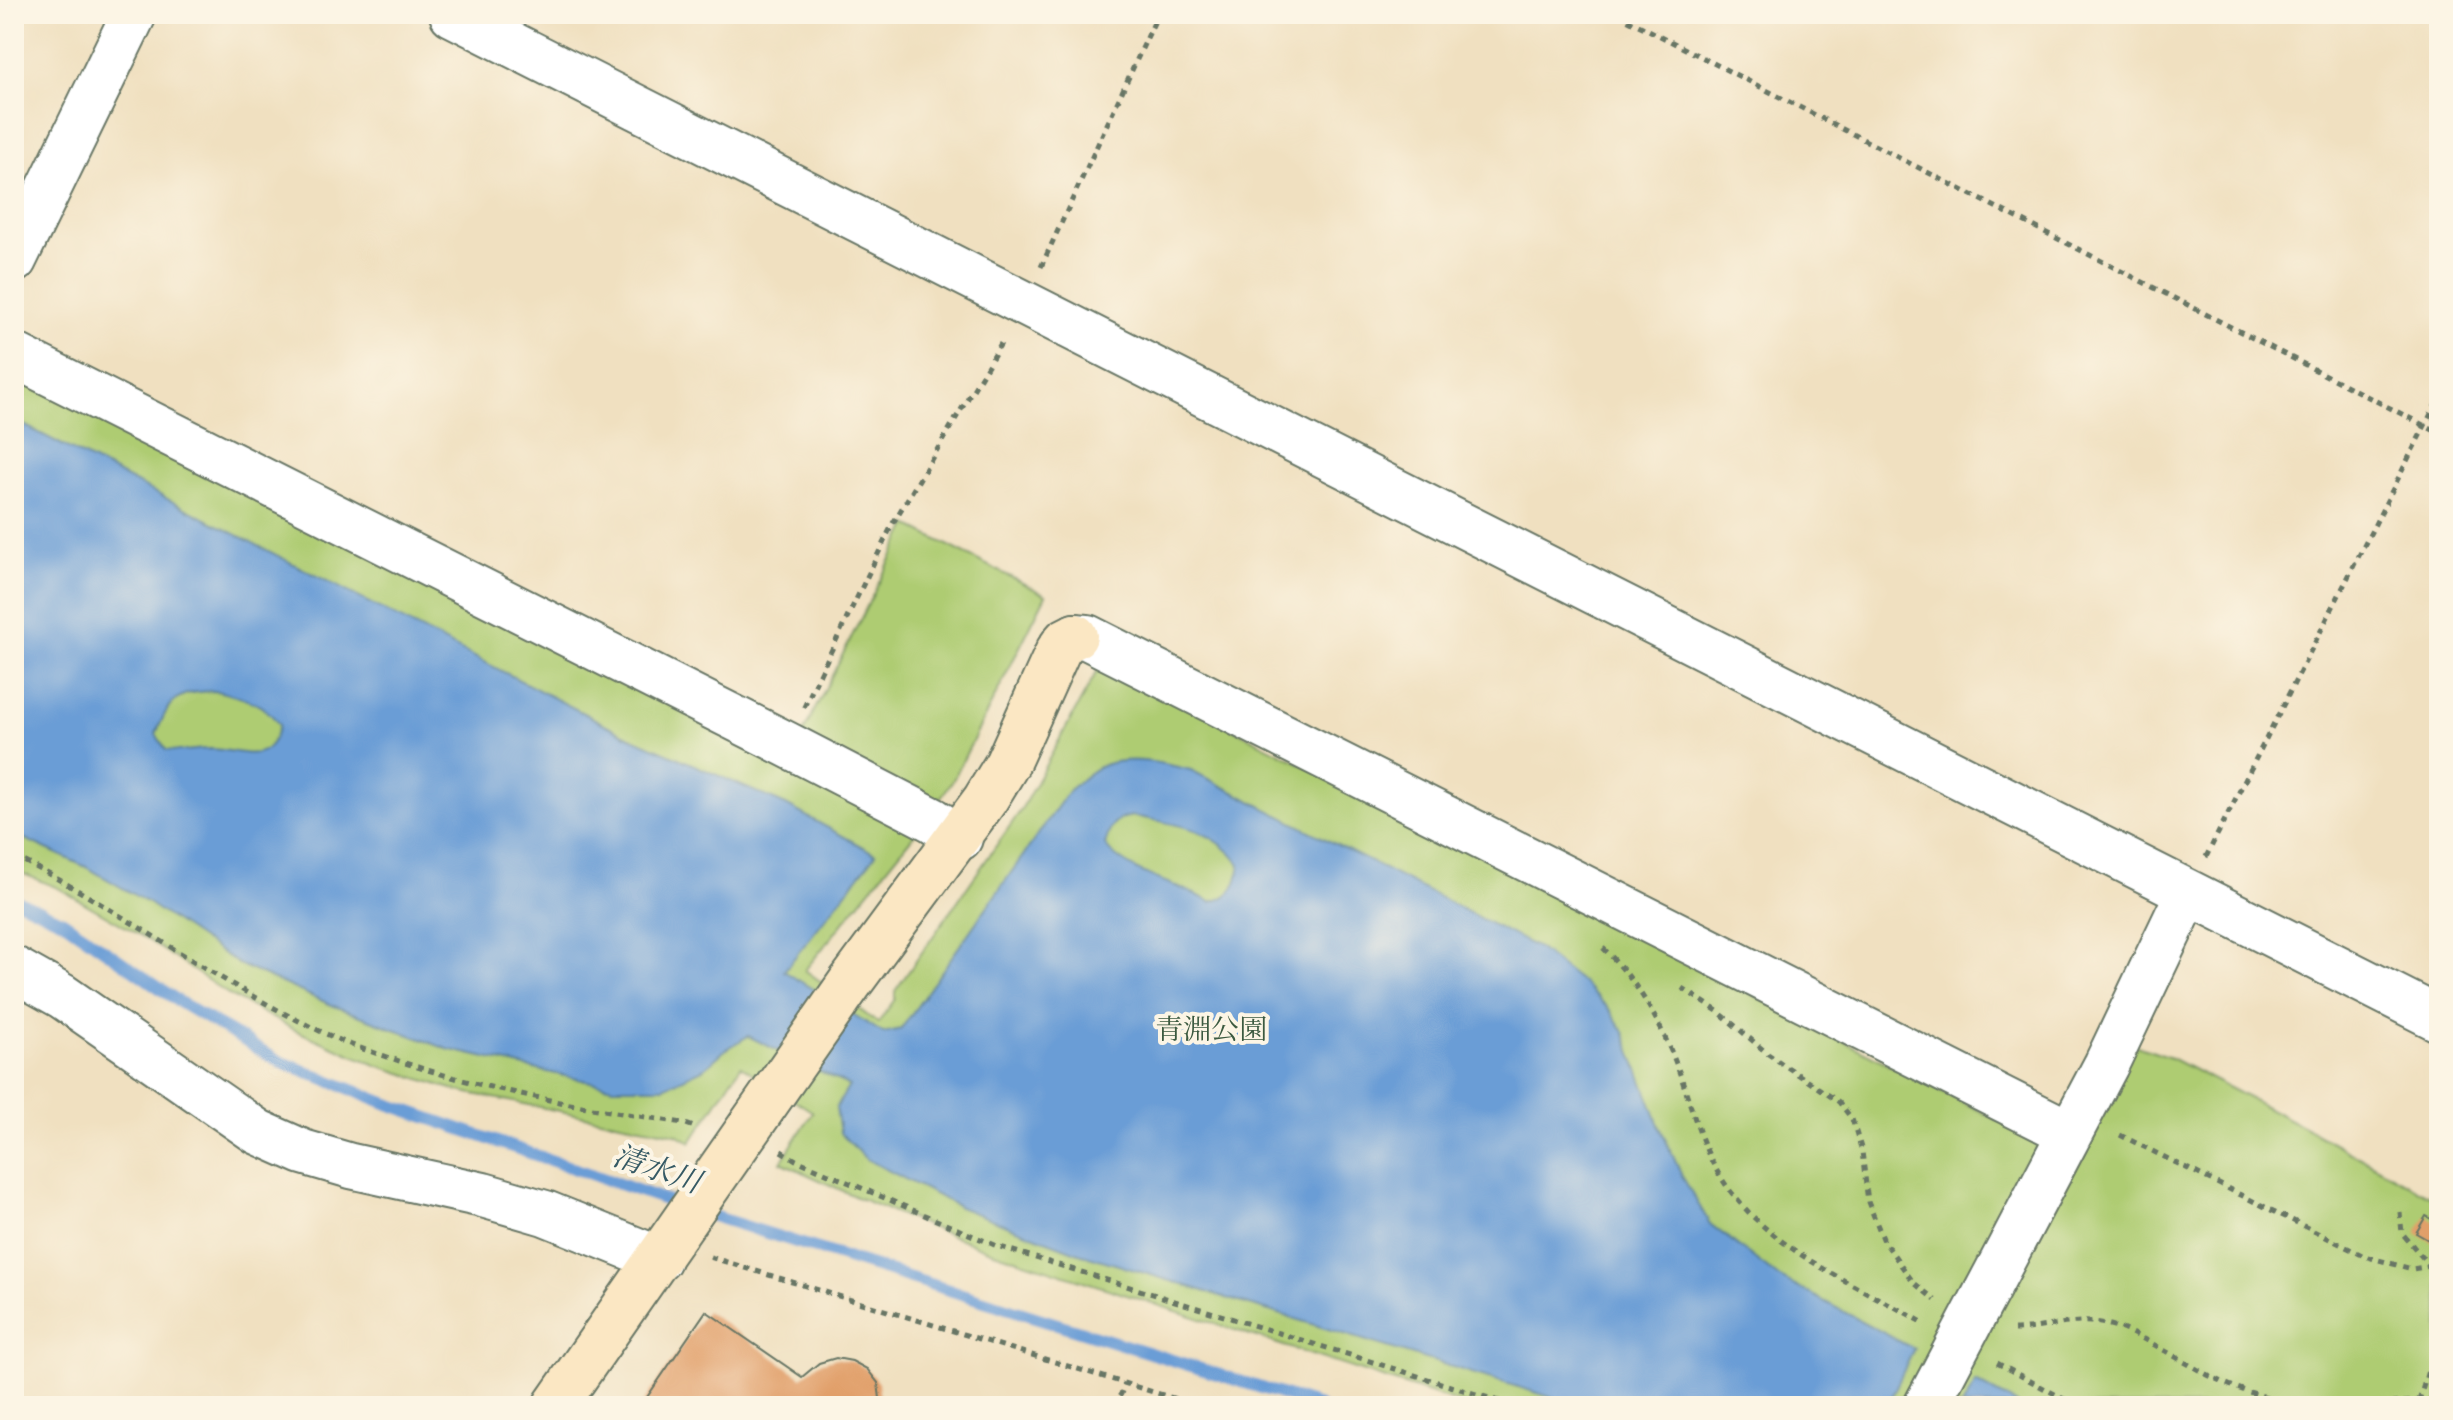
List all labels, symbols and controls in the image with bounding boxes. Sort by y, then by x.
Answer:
park label: 青淵公園 [1155,1013,1267,1048]
water label: 清水川 [608,1138,708,1204]

